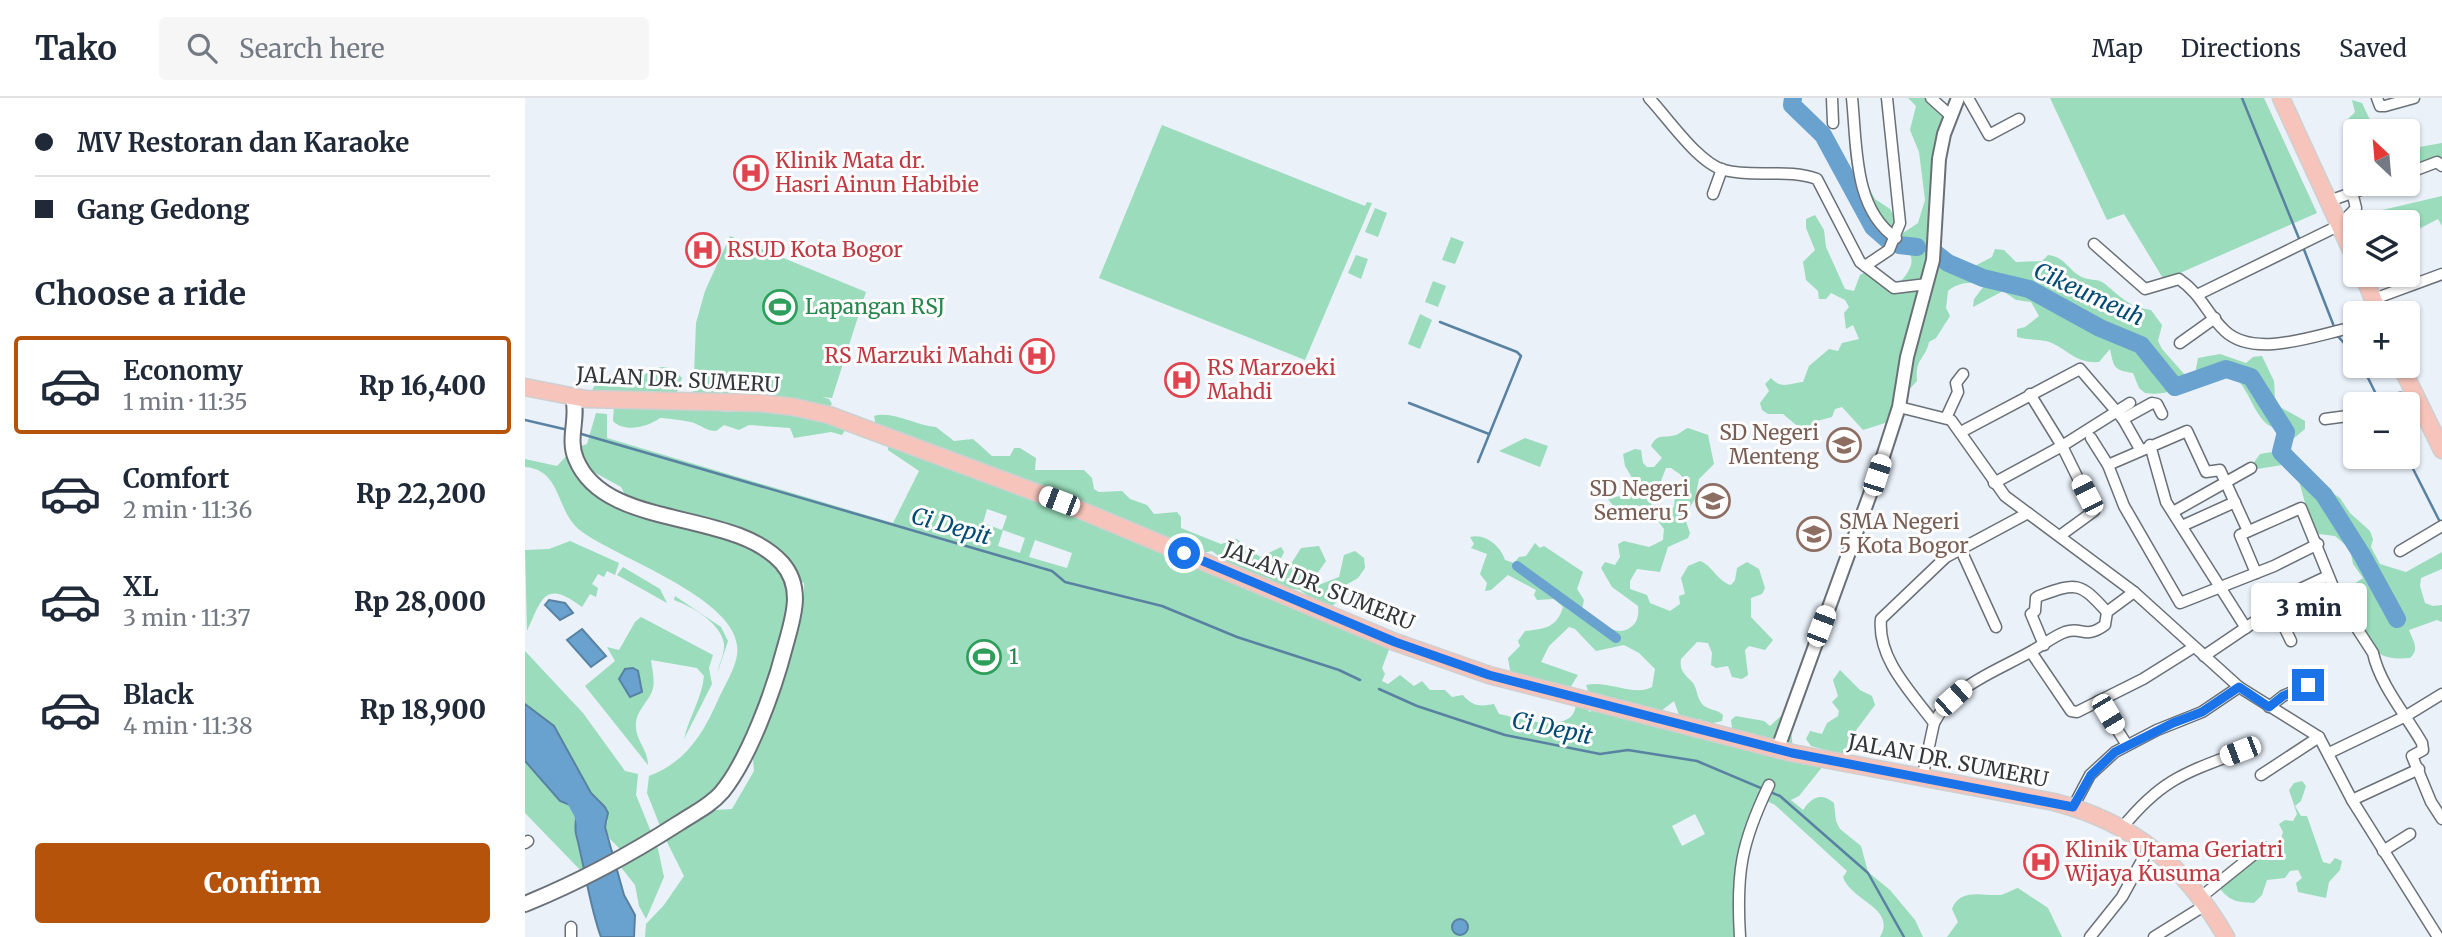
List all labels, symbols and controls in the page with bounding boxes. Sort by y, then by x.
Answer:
search box [159,17,649,80]
text: Tako [35,28,117,69]
icon: search [183,29,221,67]
text: Search here [239,32,385,65]
text: Map [2092,33,2143,64]
text: Directions [2181,33,2301,64]
text: Saved [2339,33,2407,64]
north arrow [2343,119,2420,196]
map controls [2343,119,2420,469]
text: MV Restoran dan Karaoke [77,126,409,159]
place label: Klinik Mata dr. Hasri Ainun Habibie [775,147,979,198]
hospital icon: Klinik Mata dr. Hasri Ainun Habibie [732,154,770,192]
text: Gang Gedong [77,193,249,226]
button: layers [2343,210,2420,287]
hospital icon: RSUD Kota Bogor [684,231,722,269]
place label: RSUD Kota Bogor [727,236,903,263]
water label: Cikeumeuh [2029,255,2149,332]
text: Choose a ride [35,274,246,314]
sports icon: Lapangan RSJ [761,288,799,326]
place label: Lapangan RSJ [805,293,945,320]
button: + [2343,301,2420,378]
hospital icon: RS Marzuki Mahdi [1018,337,1056,375]
place label: RS Marzuki Mahdi [824,342,1013,369]
icon: car [39,354,102,417]
text: Economy [123,354,243,387]
place label: RS Marzoeki Mahdi [1207,354,1336,405]
street label: JALAN DR. SUMERU [575,361,781,398]
hospital icon: RS Marzoeki Mahdi [1163,361,1201,399]
text: Rp 16,400 [359,369,486,402]
text: 1 min · 11:35 [123,387,248,416]
button: − [2343,392,2420,469]
place label: SD Negeri Menteng [1719,419,1819,470]
school or university icon: SD Negeri Menteng [1825,426,1863,464]
car [1861,452,1894,498]
icon: car [39,462,102,525]
text: Comfort [123,462,229,495]
car [2069,472,2106,518]
place label: SD Negeri Semeru 5 [1589,475,1689,526]
text: Rp 22,200 [356,477,486,510]
school or university icon: SD Negeri Semeru 5 [1694,482,1732,520]
car [1036,484,1083,518]
text: 2 min · 11:36 [123,495,252,524]
water label: Ci Depit [908,500,994,551]
place label: SMA Negeri 5 Kota Bogor [1839,508,1969,559]
school or university icon: SMA Negeri 5 Kota Bogor [1795,515,1833,553]
street label: JALAN DR. SUMERU [1219,535,1419,636]
route start [1168,537,1200,569]
icon: car [39,570,102,633]
text: XL [123,570,159,603]
callout: 3 min [2250,584,2366,632]
text: Rp 28,000 [354,585,486,618]
text: 3 min [2276,593,2342,622]
text: 3 min · 11:37 [123,603,251,632]
car [1804,603,1839,649]
sports icon: 1 [965,638,1003,676]
place label: 1 [1009,643,1019,670]
route end [2292,669,2324,701]
car [1931,676,1976,720]
icon: car [39,678,102,741]
text: Black [123,678,194,711]
car [2089,691,2128,737]
text: Rp 18,900 [360,693,486,726]
water label: Ci Depit [1509,705,1595,750]
text: 4 min · 11:38 [123,711,253,740]
street label: JALAN DR. SUMERU [1845,728,2051,793]
car [2217,734,2264,768]
place label: Klinik Utama Geriatri Wijaya Kusuma [2064,836,2283,887]
button: Confirm [35,843,490,923]
hospital icon: Klinik Utama Geriatri Wijaya Kusuma [2022,843,2060,881]

